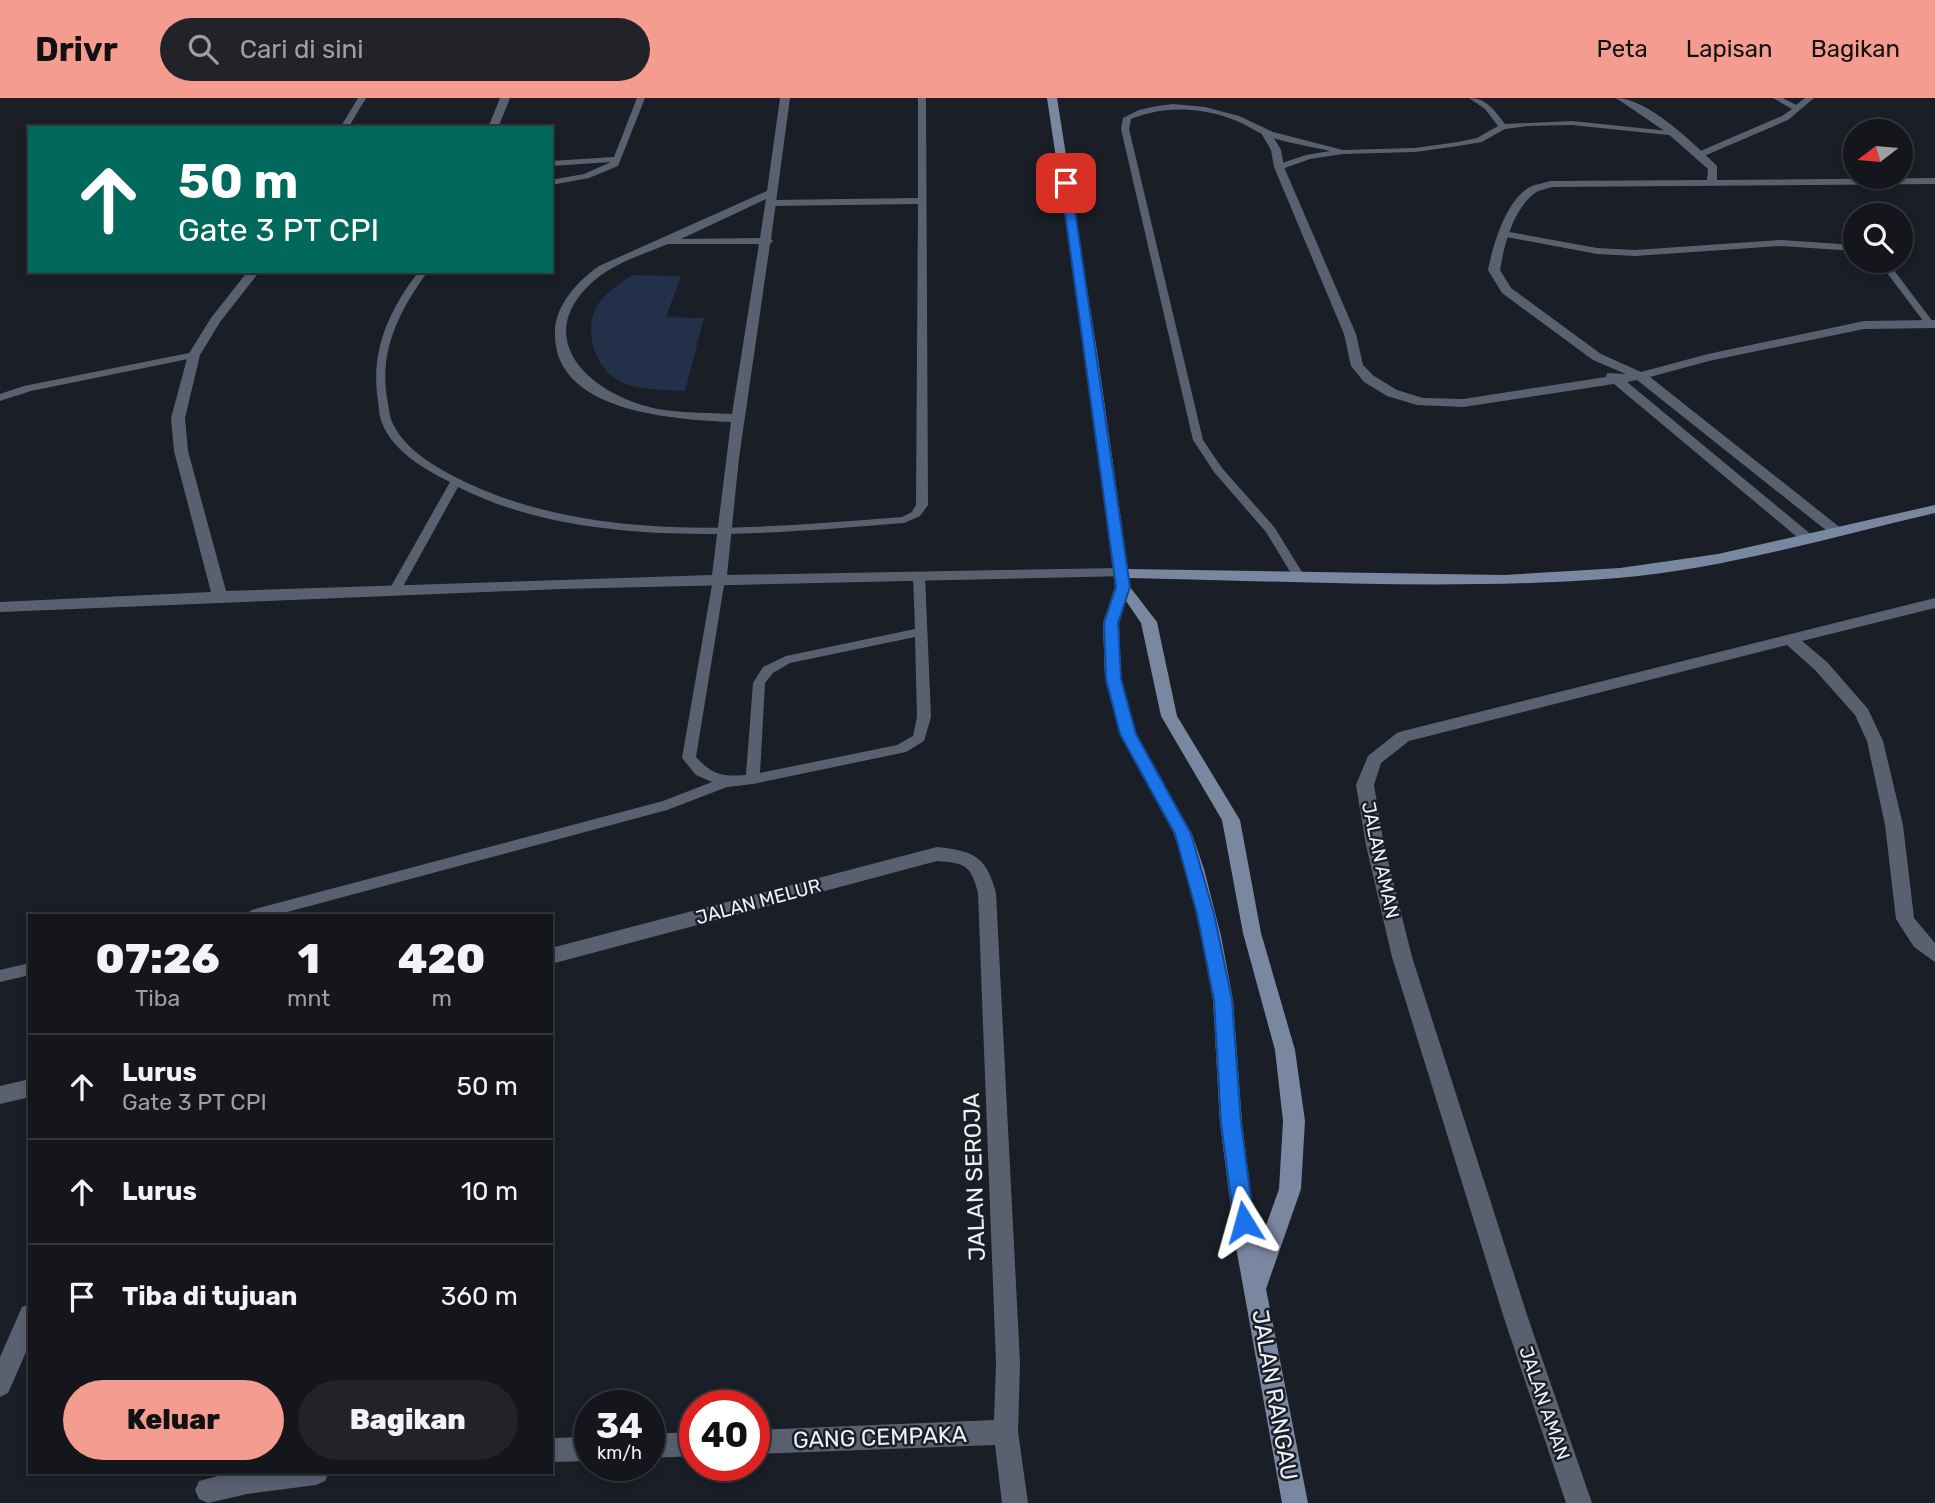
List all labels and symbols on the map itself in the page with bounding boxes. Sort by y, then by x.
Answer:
north arrow [1843,119,1913,189]
pin [1036,153,1096,213]
street label: JALAN AMAN [1357,799,1404,921]
street label: JALAN MELUR [693,874,823,929]
street label: JALAN SEROJA [957,1092,991,1262]
position arrow [1207,1185,1281,1259]
street label: JALAN RANGAU [1246,1308,1304,1482]
street label: JALAN AMAN [1514,1343,1575,1463]
speed limit sign: 40 [679,1390,770,1481]
street label: GANG CEMPAKA [793,1420,967,1454]

